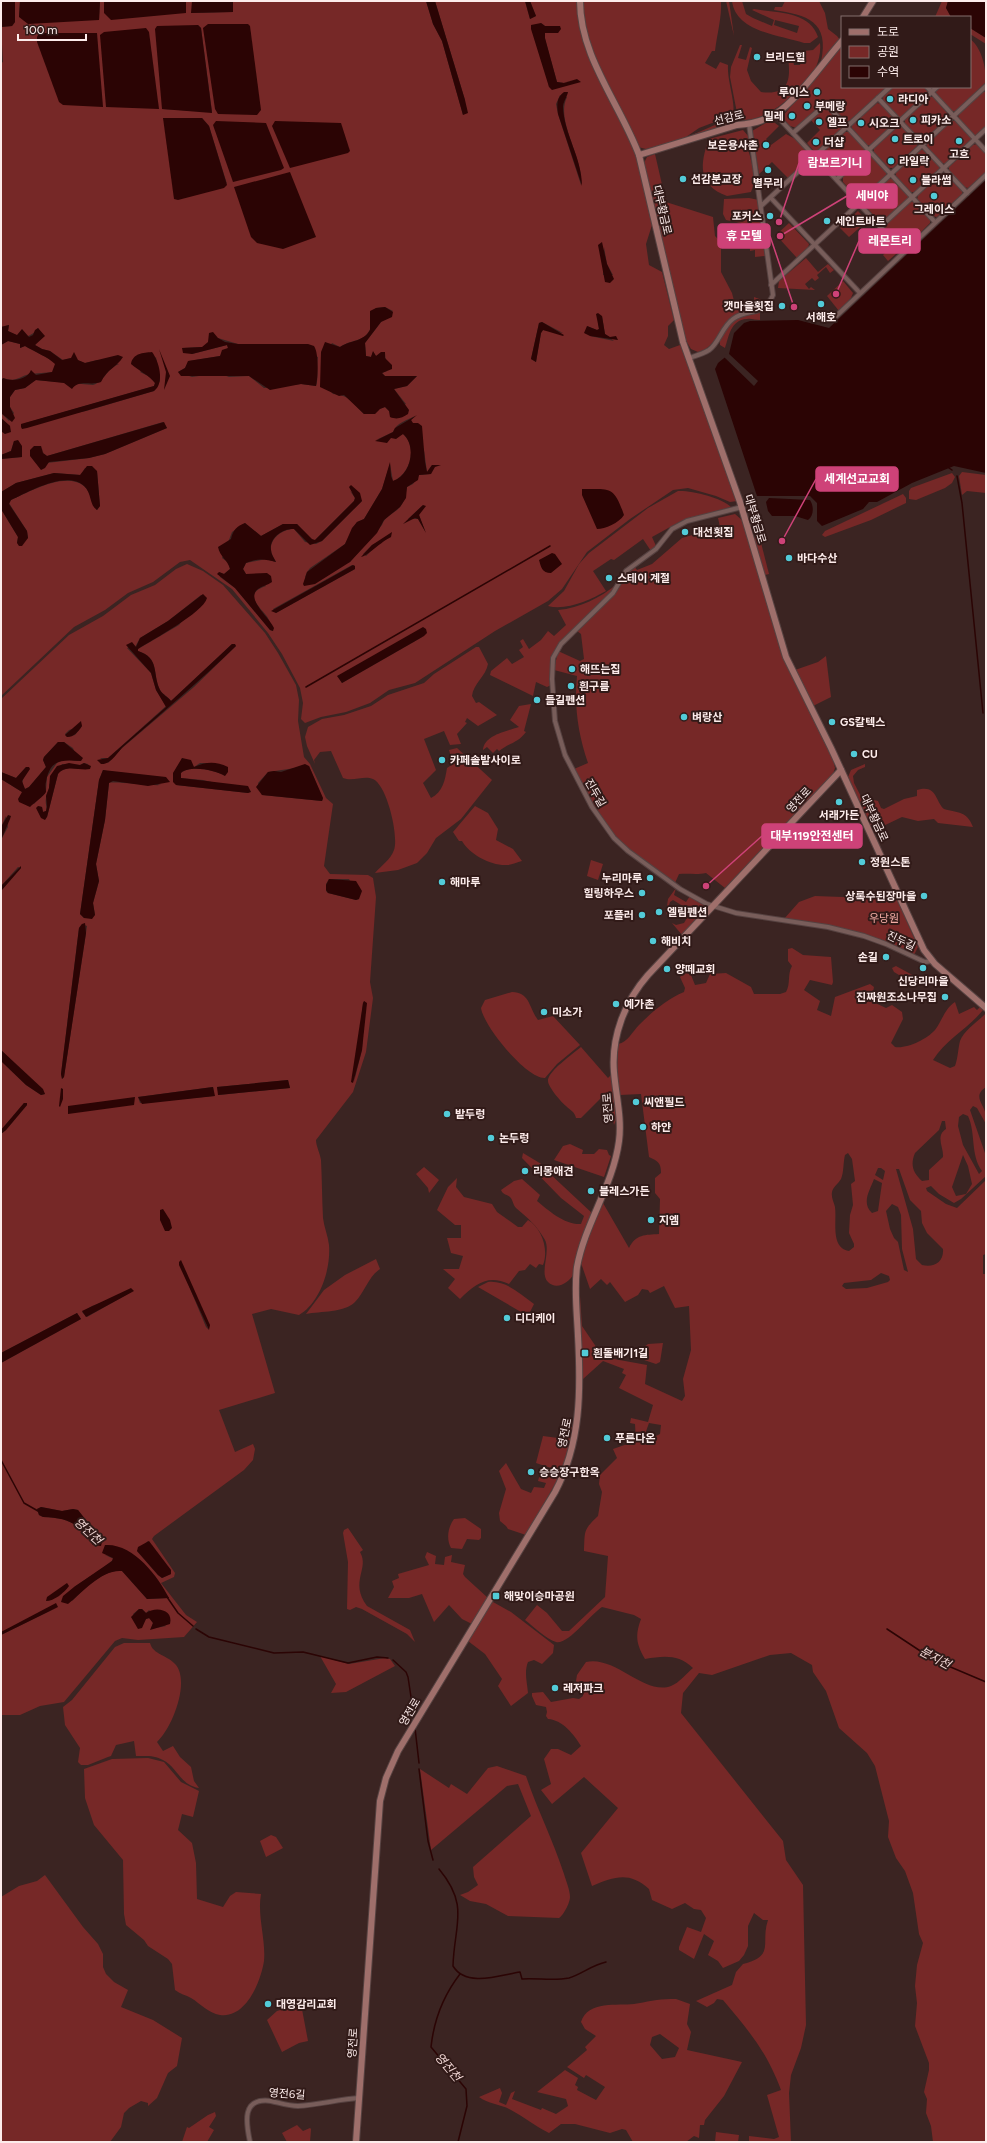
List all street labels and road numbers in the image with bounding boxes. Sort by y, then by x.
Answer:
street label: 선감로 [713,108,745,128]
street label: 대부황금로 [650,184,674,236]
street label: 대부황금로 [741,493,769,545]
street label: 진두길 [582,777,608,809]
street label: 영전로 [784,784,814,816]
street label: 대부황금로 [857,792,891,844]
street label: 진두길 [884,929,918,953]
street label: 영전로 [600,1092,616,1124]
street label: 영전로 [555,1417,575,1449]
street label: 영전로 [397,1696,423,1728]
street label: 영전로 [345,2027,361,2059]
street label: 영전6길 [268,2086,306,2102]

